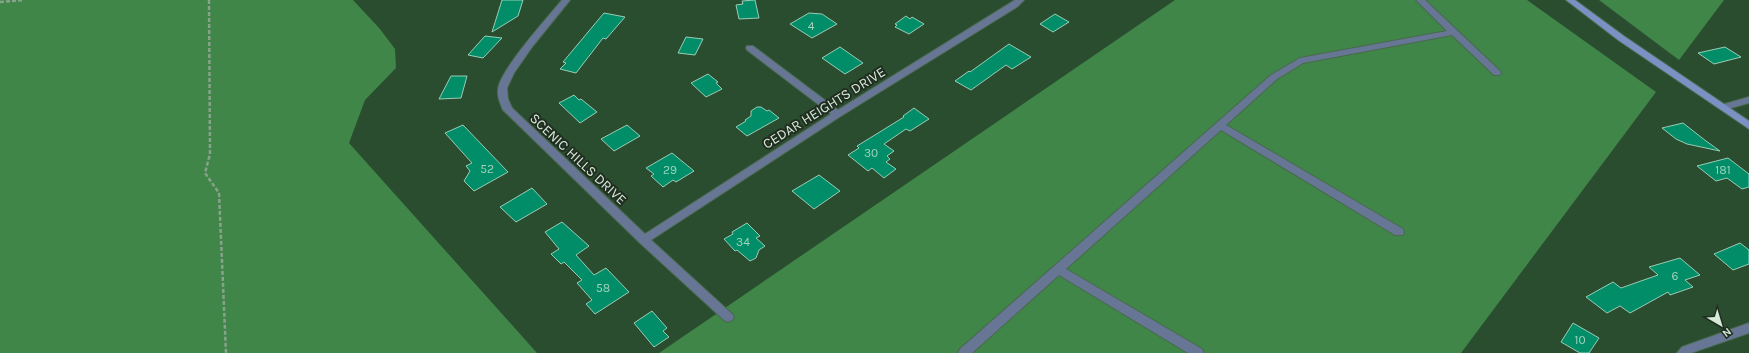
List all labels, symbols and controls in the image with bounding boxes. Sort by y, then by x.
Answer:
house number: 4 [808,19,815,33]
street label: CEDAR HEIGHTS DRIVE [760,63,888,153]
street label: SCENIC HILLS DRIVE [526,110,630,208]
house number: 30 [864,146,878,160]
house number: 52 [480,162,494,176]
house number: 29 [663,163,677,177]
house number: 181 [1715,163,1731,177]
house number: 34 [736,235,750,249]
house number: 6 [1672,269,1679,283]
house number: 58 [596,281,610,295]
north arrow [1701,305,1741,345]
text: N [1720,325,1734,340]
house number: 10 [1574,333,1586,347]

